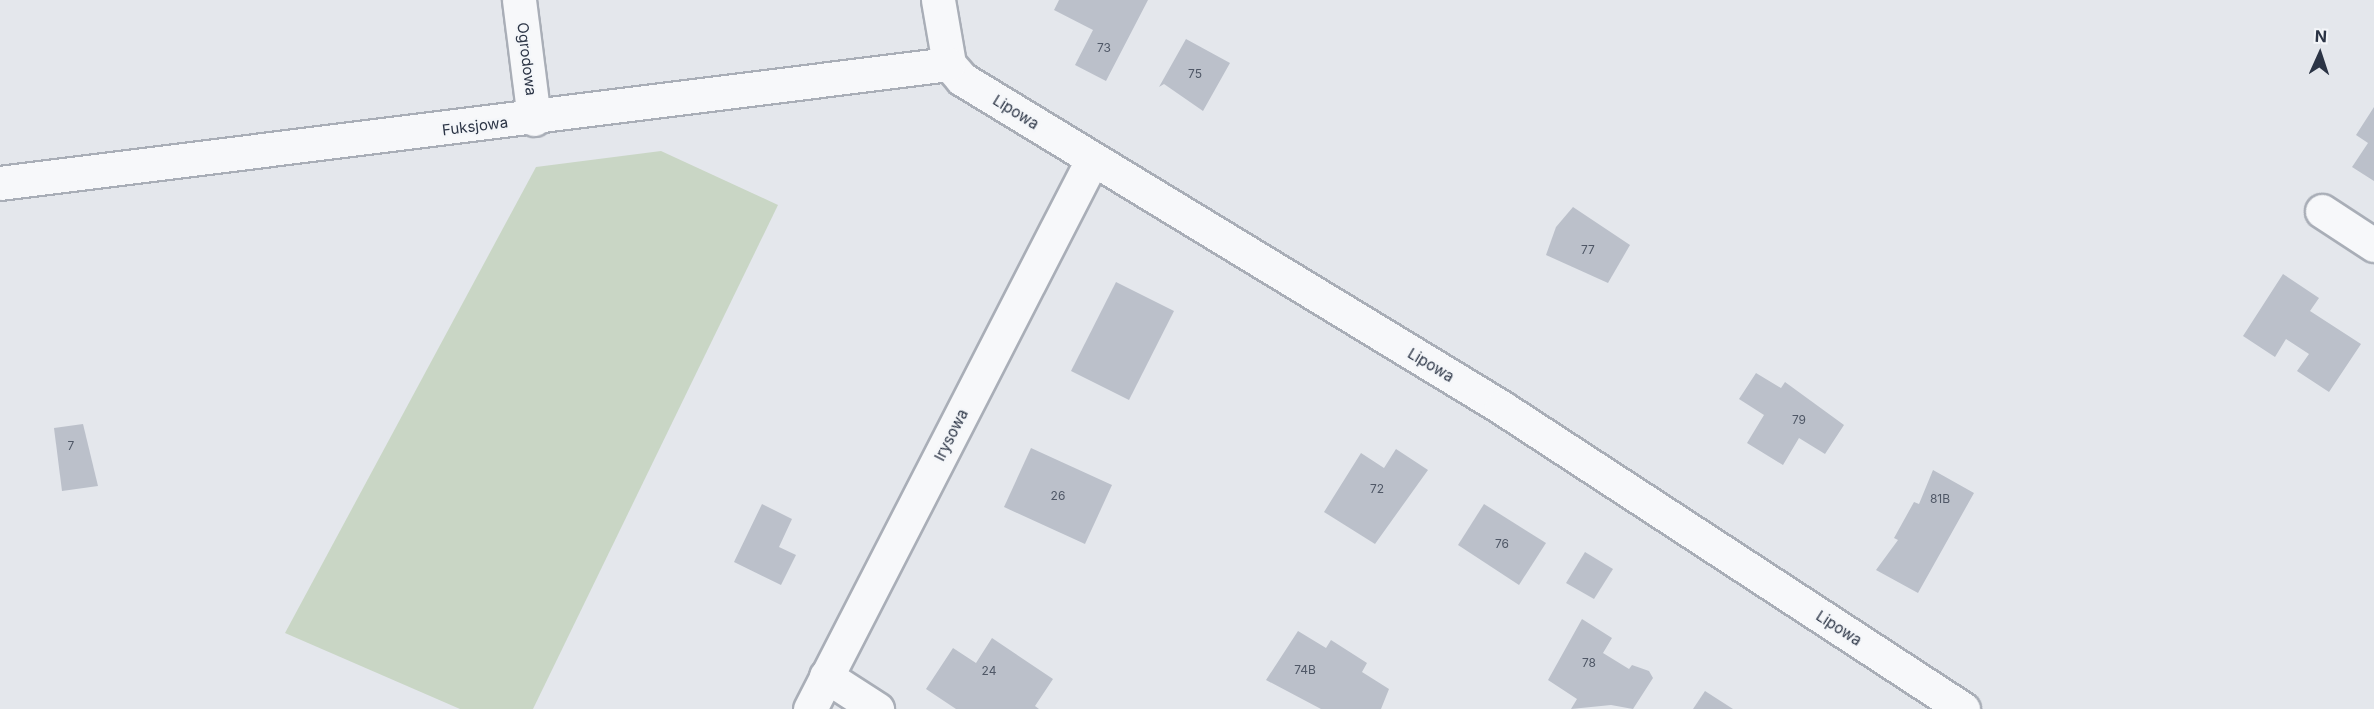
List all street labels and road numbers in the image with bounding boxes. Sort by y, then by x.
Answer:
street label: Ogrodowa [514,21,540,97]
street label: Lipowa [990,91,1042,133]
street label: Fuksjowa [441,113,509,139]
street label: Lipowa [1405,344,1457,386]
street label: Irysowa [930,406,972,464]
street label: Lipowa [1813,607,1865,649]

